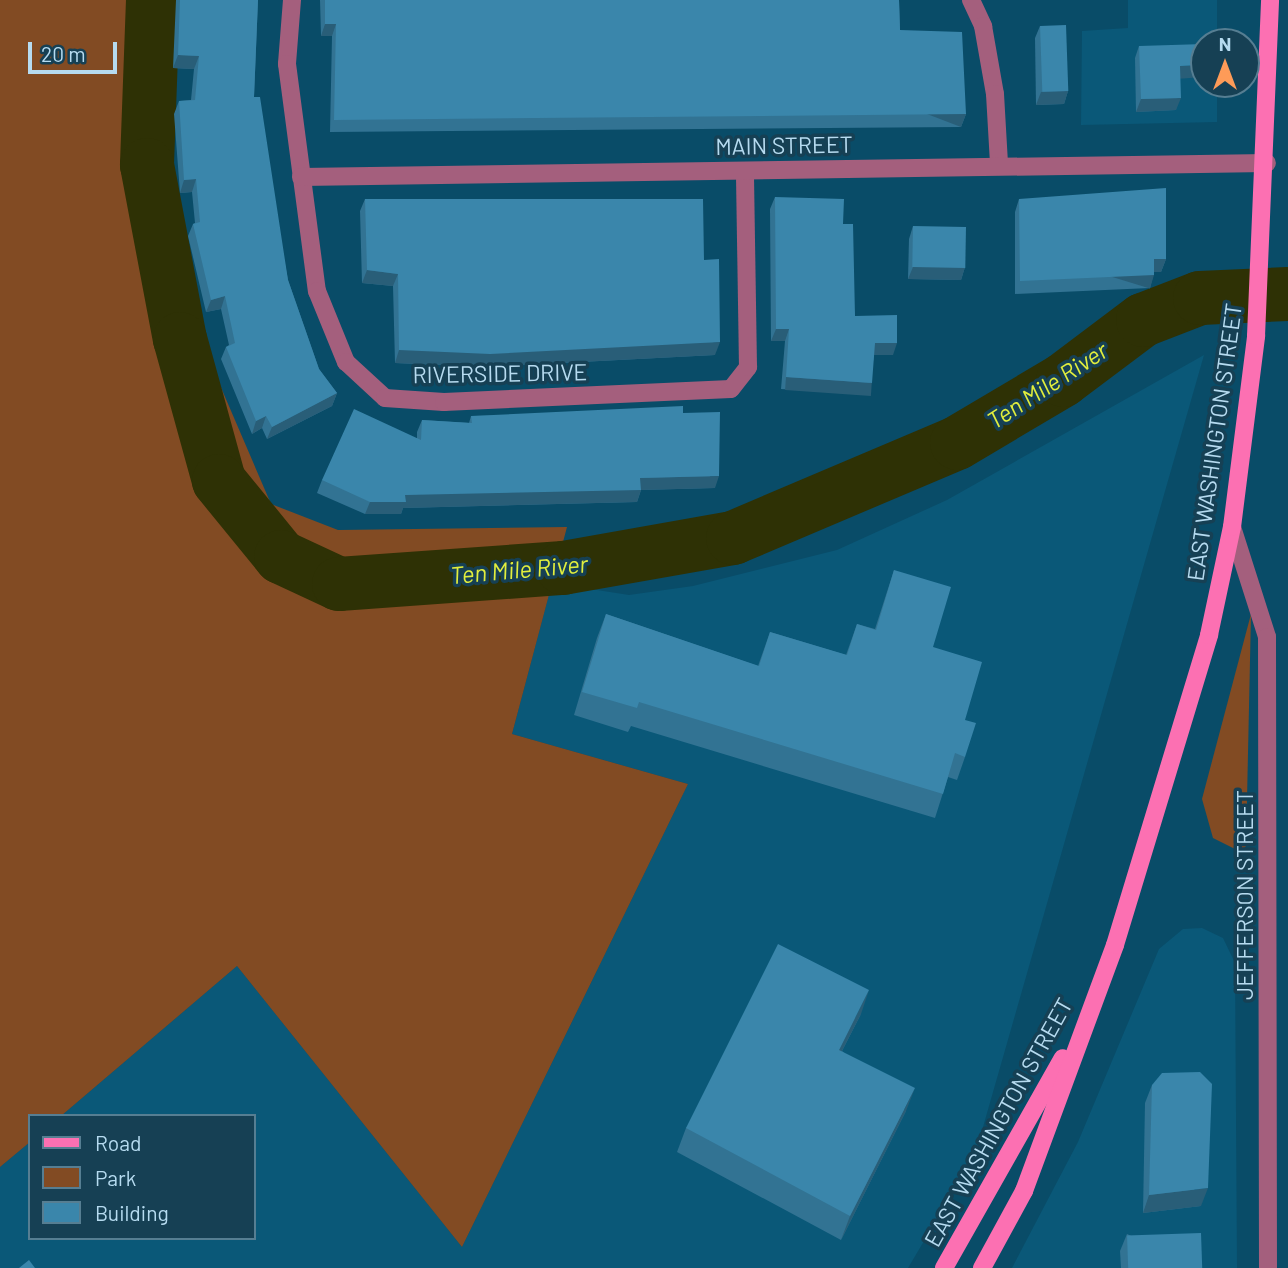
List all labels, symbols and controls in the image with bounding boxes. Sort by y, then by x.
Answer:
scale bar [32,28,121,72]
north arrow [1190,28,1260,98]
text: N [1219,32,1231,55]
text: 20 m [41,41,86,66]
street label: MAIN STREET [715,130,853,160]
street label: EAST WASHINGTON STREET [1181,301,1247,583]
water label: Ten Mile River [981,335,1113,435]
street label: RIVERSIDE DRIVE [412,358,588,388]
water label: Ten Mile River [449,549,589,589]
street label: JEFFERSON STREET [1230,790,1258,1000]
street label: EAST WASHINGTON STREET [918,993,1078,1251]
legend [28,1114,256,1240]
text: Road [95,1130,141,1155]
text: Park [95,1165,136,1190]
text: Building [95,1200,169,1225]

